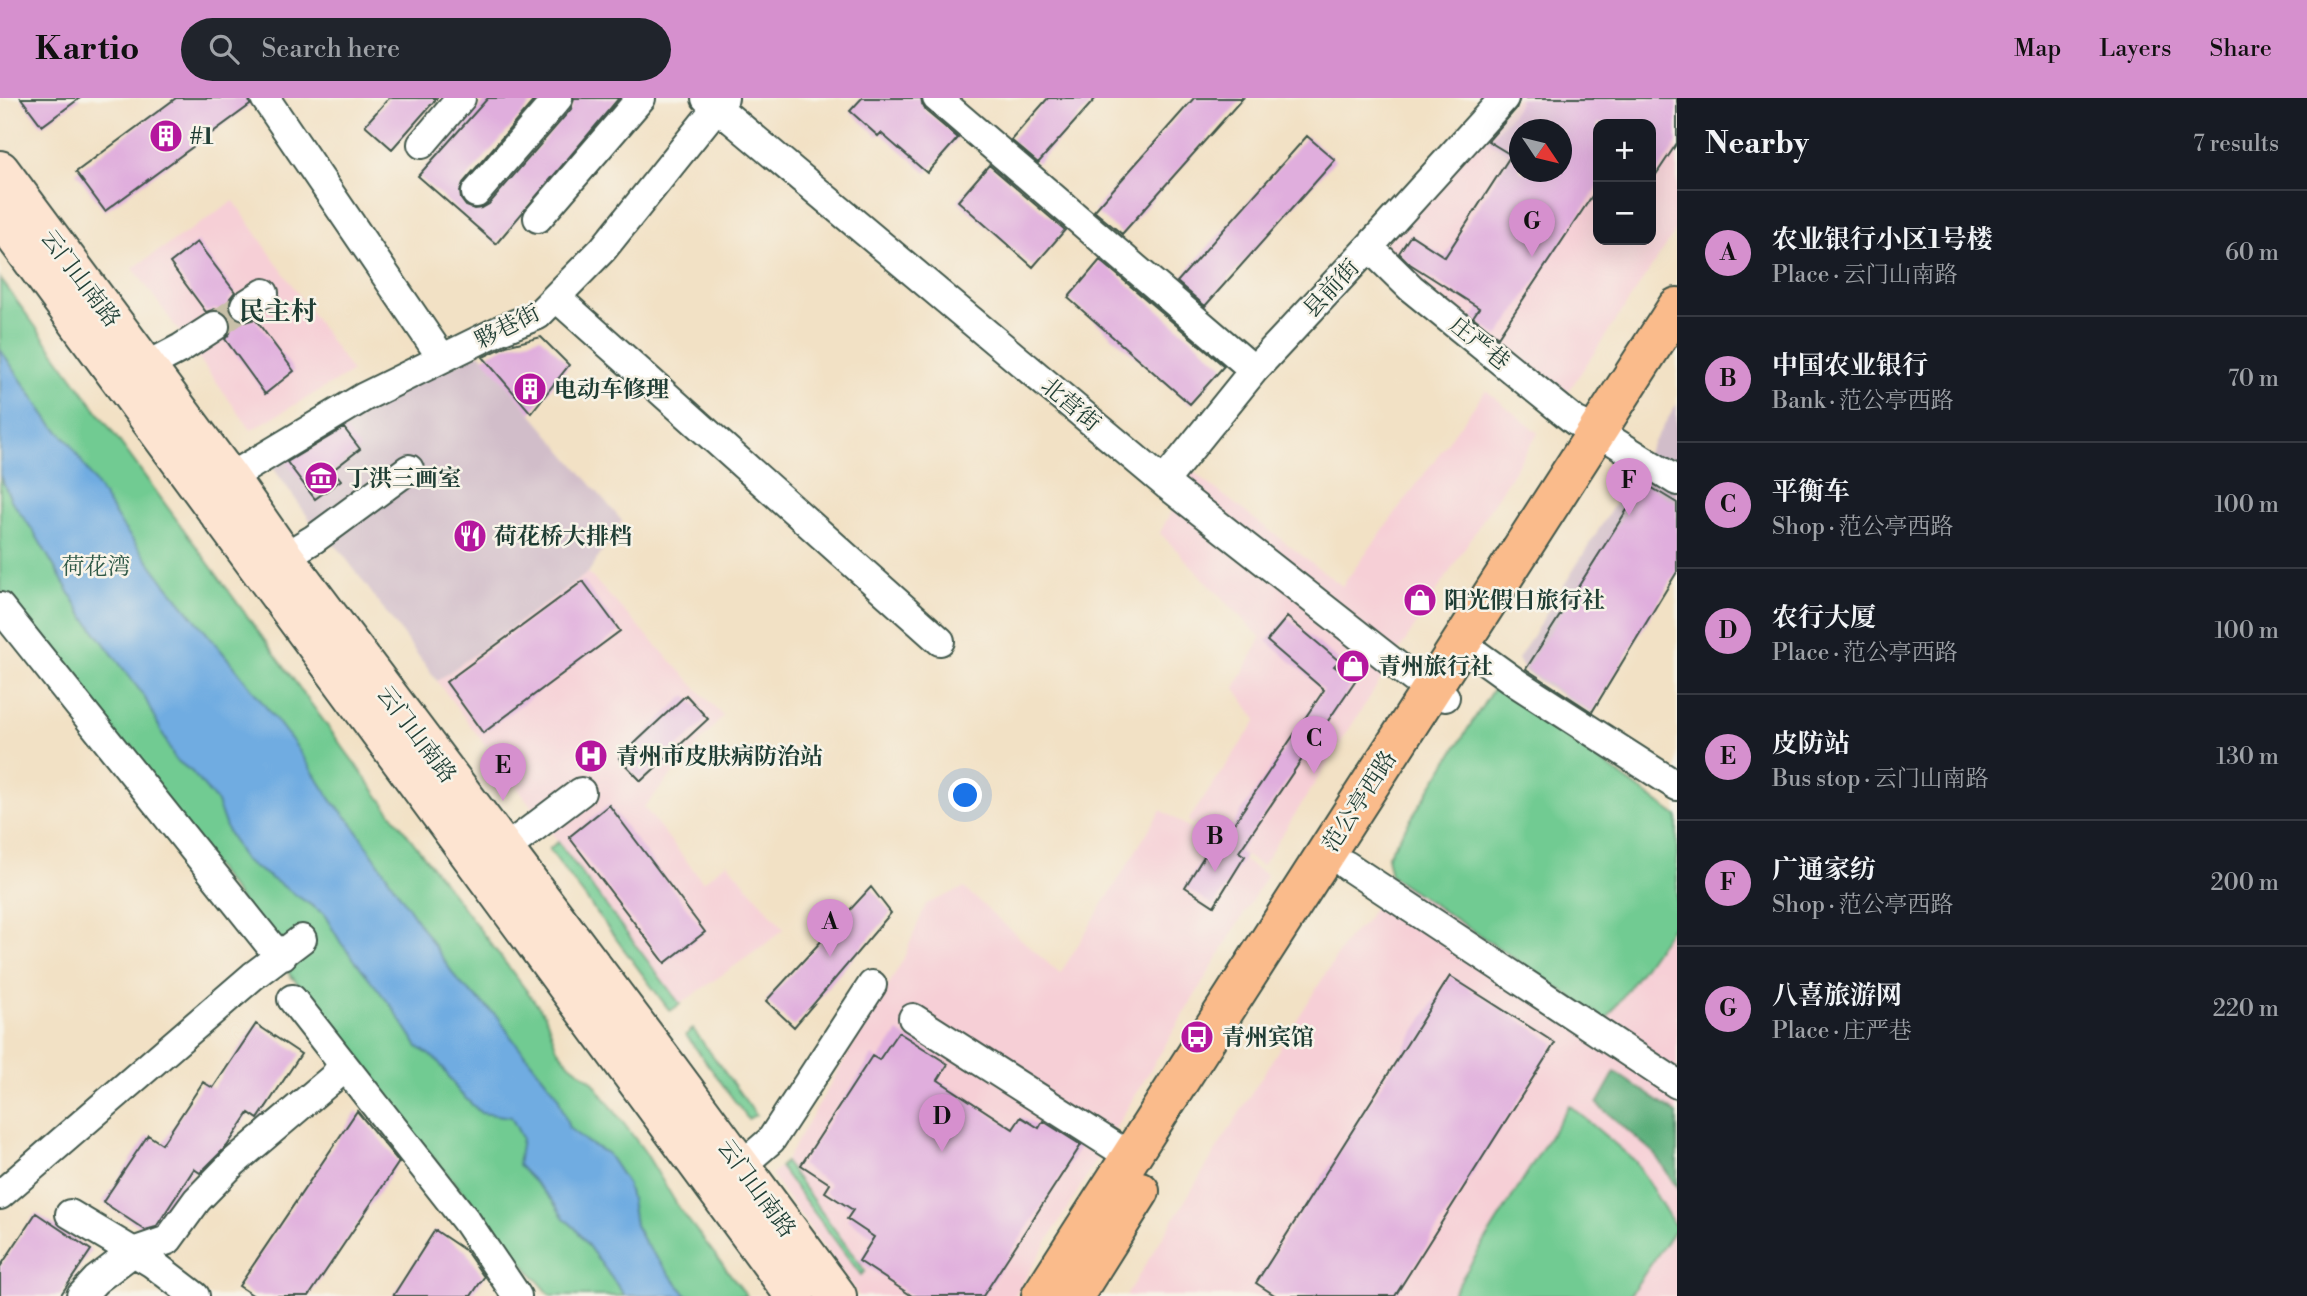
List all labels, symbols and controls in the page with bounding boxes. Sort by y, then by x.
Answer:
search box [181,18,671,81]
text: Kartio [35,29,139,70]
icon: search [205,30,243,68]
text: Search here [261,33,400,65]
text: Map [2014,34,2061,64]
text: Layers [2099,34,2171,64]
text: Share [2209,34,2272,64]
building icon: #1 [147,117,185,155]
north arrow [1509,119,1572,182]
map controls [1593,119,1656,245]
button: + [1593,119,1656,182]
place label: #1 [190,123,214,151]
text: Nearby [1705,125,1809,163]
text: 7 results [2193,130,2279,158]
button: − [1593,182,1656,245]
pin: G [1509,199,1555,257]
street label: 云门山南路 [34,224,126,333]
text: 农业银行小区1号楼 [1772,224,1992,256]
text: A [1720,239,1736,267]
text: 60 m [2225,239,2279,267]
street label: 县前街 [1298,254,1365,323]
text: Place · 云门山南路 [1772,261,1958,289]
district label: 民主村 [239,296,317,328]
street label: 夥巷街 [470,299,545,355]
street label: 庄严巷 [1444,311,1515,376]
text: 中国农业银行 [1772,350,1928,382]
text: B [1719,365,1737,393]
text: 70 m [2228,365,2279,393]
building icon: 电动车修理 [511,370,549,408]
street label: 北营街 [1035,372,1106,438]
place label: 电动车修理 [554,376,669,404]
text: Bank · 范公亭西路 [1772,387,1954,415]
pin: F [1606,458,1652,516]
museum icon: 丁洪三画室 [302,459,340,497]
place label: 丁洪三画室 [346,465,461,493]
text: 平衡车 [1772,476,1850,508]
text: C [1720,491,1736,519]
text: 100 m [2214,491,2279,519]
text: Shop · 范公亭西路 [1772,513,1953,541]
restaurant icon: 荷花桥大排档 [451,517,489,555]
place label: 荷花桥大排档 [494,523,632,551]
park label: 荷花湾 [62,553,131,581]
shop icon: 阳光假日旅行社 [1401,581,1439,619]
place label: 阳光假日旅行社 [1444,587,1605,615]
text: 农行大厦 [1772,602,1876,634]
text: D [1719,617,1737,645]
text: 100 m [2214,617,2279,645]
text: Place · 范公亭西路 [1772,639,1958,667]
shop icon: 青州旅行社 [1334,647,1372,685]
place label: 青州旅行社 [1378,653,1493,681]
street label: 云门山南路 [370,680,462,789]
pin: C [1291,716,1337,774]
text: 皮防站 [1772,728,1850,760]
hospital icon: 青州市皮肤病防治站 [572,737,610,775]
pin: E [480,743,526,801]
place label: 青州市皮肤病防治站 [616,743,823,771]
text: E [1720,743,1736,771]
text: 130 m [2216,743,2279,771]
street label: 范公亭西路 [1317,746,1403,857]
text: Bus stop · 云门山南路 [1772,765,1989,793]
your location [948,778,982,812]
pin: B [1192,814,1238,872]
text: 广通家纺 [1772,854,1876,886]
text: F [1720,869,1736,897]
text: 200 m [2211,869,2279,897]
text: Shop · 范公亭西路 [1772,891,1953,919]
pin: A [807,899,853,957]
text: 八喜旅游网 [1772,980,1902,1012]
text: G [1719,995,1737,1023]
text: 220 m [2213,995,2279,1023]
text: Place · 庄严巷 [1772,1017,1912,1045]
bus stop icon: 青州宾馆 [1178,1018,1216,1056]
place label: 青州宾馆 [1222,1024,1314,1052]
pin: D [919,1094,965,1152]
street label: 云门山南路 [711,1134,801,1243]

